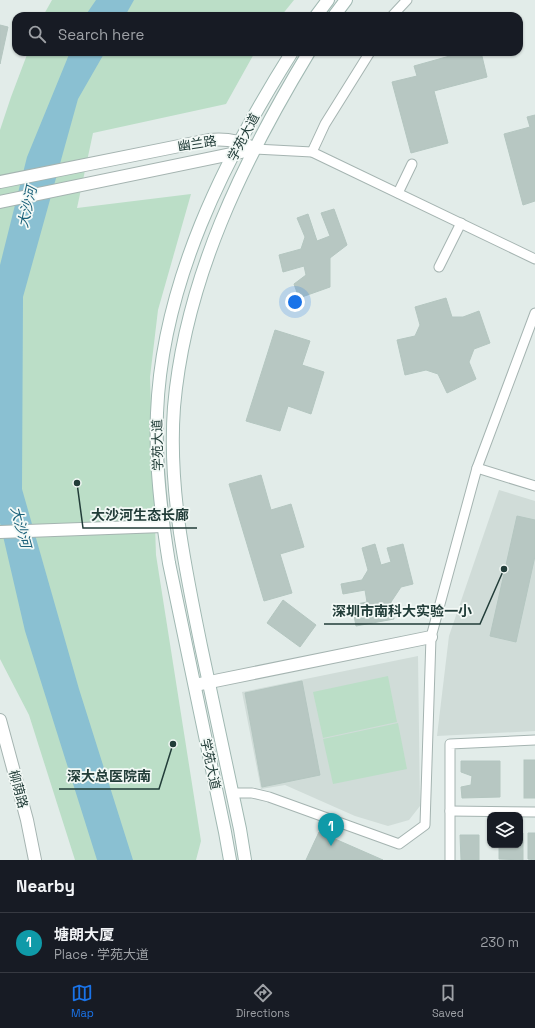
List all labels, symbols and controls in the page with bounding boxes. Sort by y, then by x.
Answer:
search box [12,12,523,56]
icon: search [26,23,48,45]
text: Search here [58,25,144,44]
street label: 学苑大道 [224,110,263,164]
street label: 幽兰路 [176,132,218,155]
water label: 大沙河 [14,182,41,229]
your location [285,292,305,312]
street label: 学苑大道 [149,419,166,471]
callout: 大沙河生态长廊 [83,502,197,528]
water label: 大沙河 [7,504,36,553]
text: 大沙河生态长廊 [91,506,189,524]
callout: 深圳市南科大实验一小 [324,598,480,624]
text: 深圳市南科大实验一小 [332,602,472,620]
street label: 学苑大道 [197,737,224,791]
callout: 深大总医院南 [59,763,159,789]
text: 深大总医院南 [67,767,151,785]
street label: 柳荫路 [5,768,32,810]
map controls [487,812,523,848]
button: layers [487,812,523,848]
pin: 1 [318,813,344,846]
text: Nearby [16,875,75,897]
text: 塘朗大厦 [54,925,114,944]
text: 1 [26,934,32,951]
text: 230 m [481,934,519,951]
text: Place · 学苑大道 [54,946,149,963]
tab: Map [71,982,94,1020]
tab: Directions [236,982,290,1020]
tab: Saved [432,982,464,1020]

